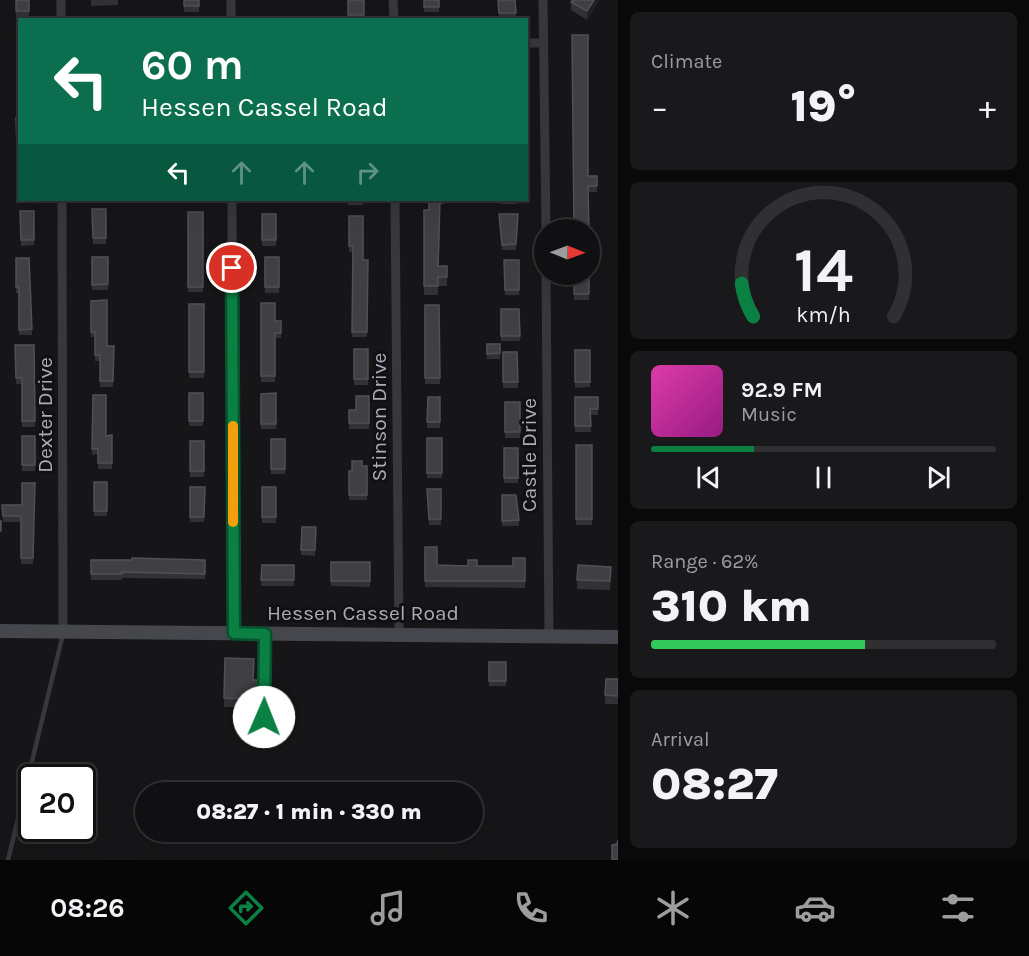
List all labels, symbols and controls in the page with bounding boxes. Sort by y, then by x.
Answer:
text: 60 m [141,40,244,90]
icon: left [42,42,120,120]
text: Climate [651,50,722,73]
text: 19° [791,80,856,132]
text: − [651,88,668,126]
text: + [979,88,996,126]
text: Hessen Cassel Road [141,91,388,123]
icon: left [162,156,195,189]
icon: ahead [225,156,258,189]
icon: ahead [288,156,321,189]
icon: right [351,156,384,189]
north arrow [534,219,600,285]
map controls [534,219,600,285]
text: 14 [794,235,853,308]
pin [206,242,257,293]
icon: arrive [215,251,248,284]
text: km/h [796,303,851,328]
street label: Stinson Drive [367,353,391,481]
street label: Dexter Drive [33,357,57,473]
text: 92.9 FM [741,377,823,403]
street label: Castle Drive [517,398,541,512]
text: Music [741,403,797,426]
icon: previous [692,461,725,494]
icon: pause [807,461,840,494]
icon: next [922,461,955,494]
text: Range · 62% [651,550,759,573]
text: 310 km [651,580,811,632]
street label: Hessen Cassel Road [267,601,459,625]
position arrow [232,685,296,749]
text: Arrival [651,728,710,751]
text: 08:27 [651,758,778,810]
speed limit sign: 20 [18,764,96,842]
text: 08:27 · 1 min · 330 m [196,799,422,825]
icon: directions [225,887,267,929]
icon: music [367,887,409,929]
icon: phone [510,887,552,929]
icon: climate [652,887,694,929]
icon: car [794,887,836,929]
icon: filters [937,887,979,929]
text: 08:26 [50,892,125,924]

